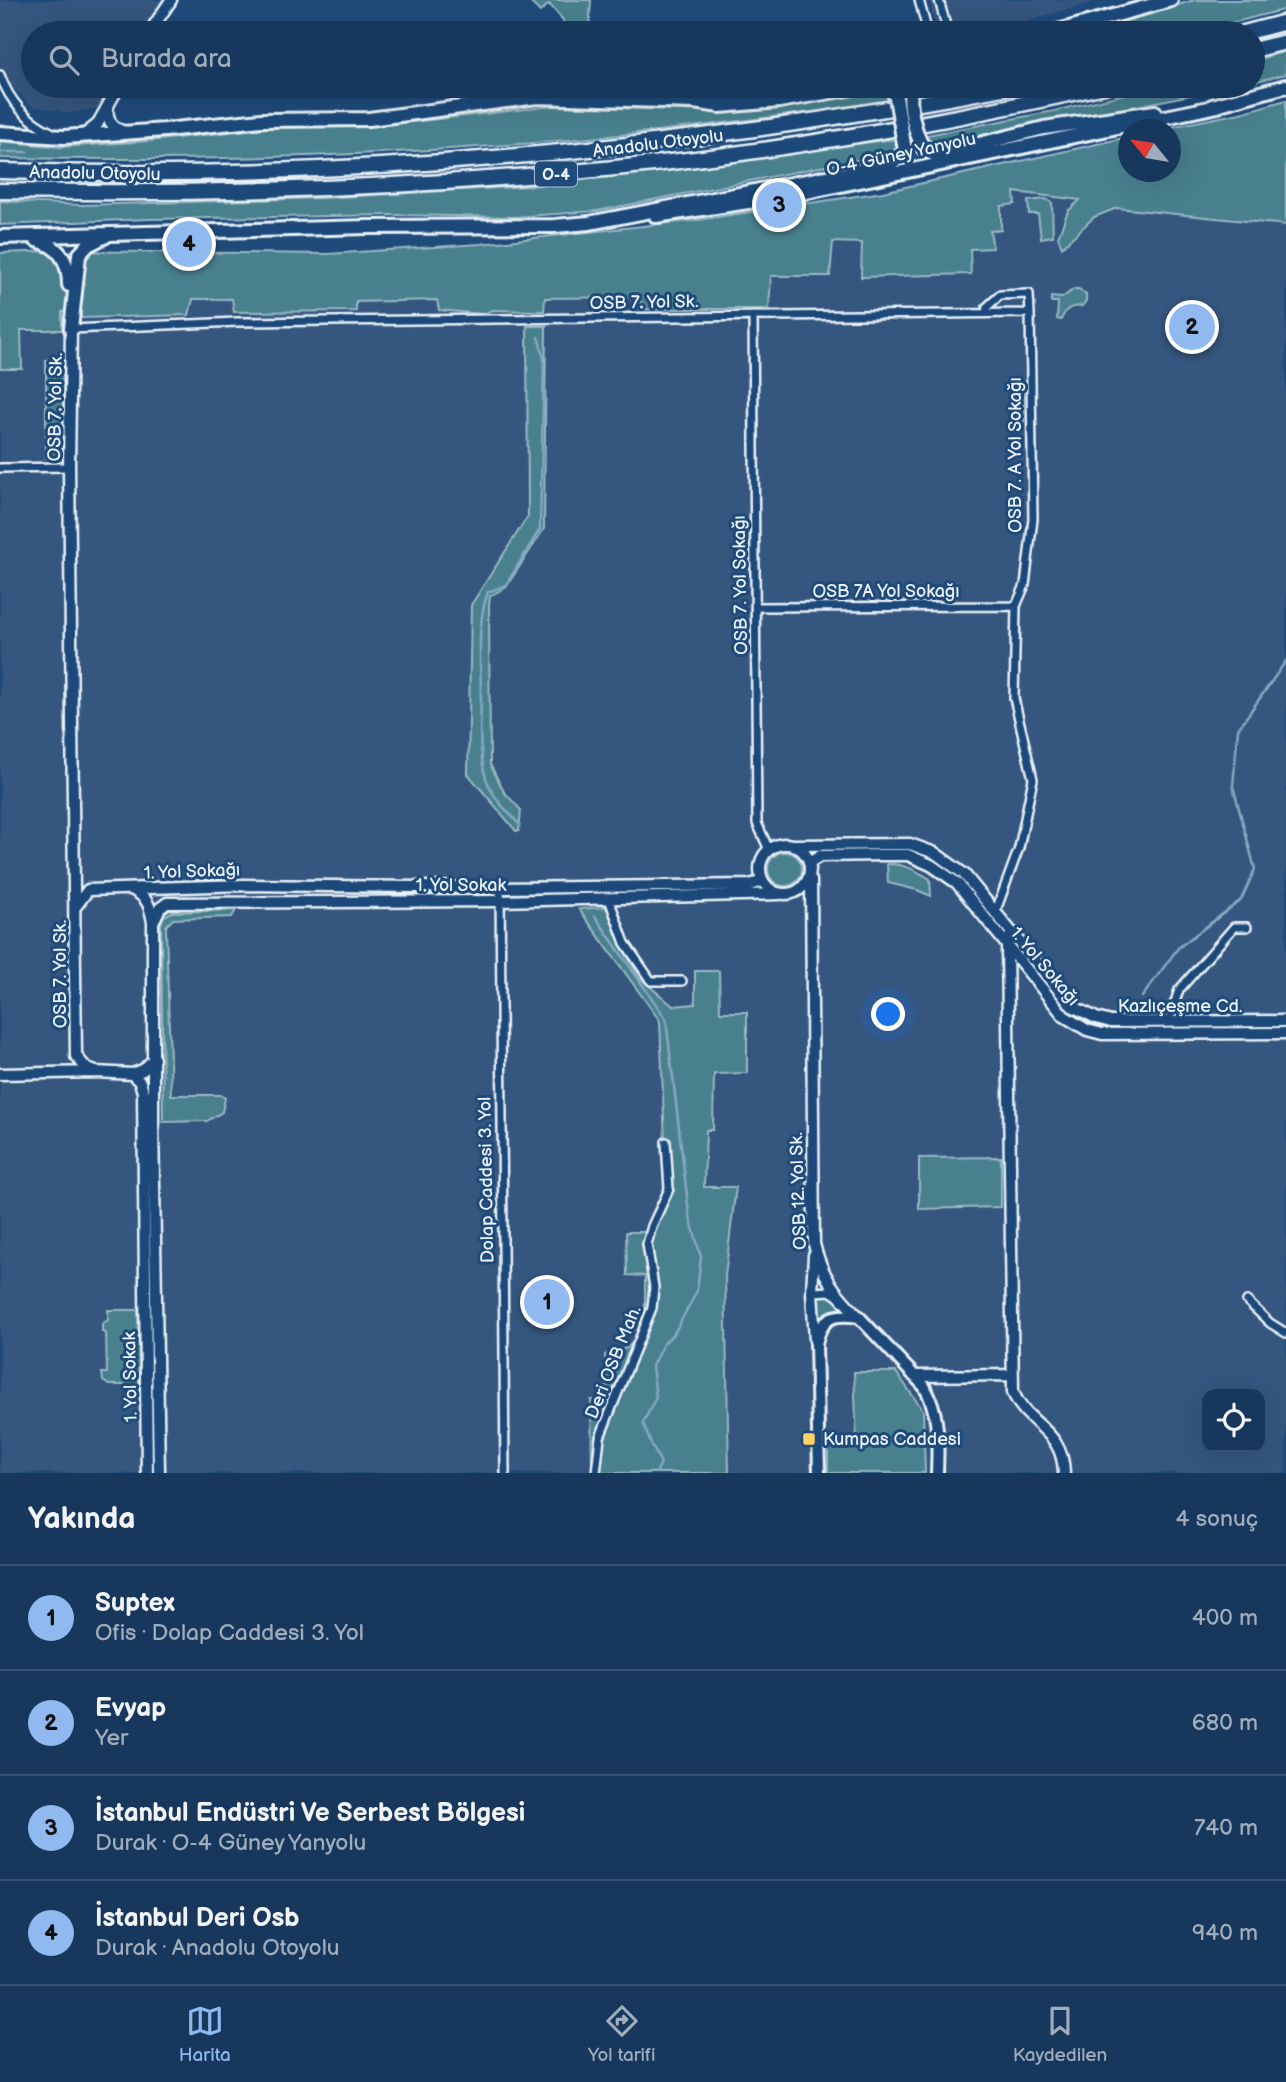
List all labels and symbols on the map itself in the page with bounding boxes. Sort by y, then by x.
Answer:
north arrow [1118,119,1181,182]
street label: Anadolu Otoyolu [592,125,725,162]
street label: O-4 Güney Yanyolu [824,128,978,181]
street label: Anadolu Otoyolu [29,162,161,185]
road number: O-4 [535,162,577,186]
pin: 3 [756,179,802,231]
pin: 4 [166,218,212,270]
street label: OSB 7. Yol Sk. [590,291,698,314]
pin: 2 [1169,301,1215,353]
street label: OSB 7. Yol Sk. [44,353,67,461]
street label: OSB 7. A Yol Sokağı [1005,377,1026,533]
street label: OSB 7. Yol Sokağı [729,515,752,655]
street label: OSB 7A Yol Sokağı [813,581,960,602]
street label: 1. Yol Sokağı [143,859,241,884]
street label: 1. Yol Sokak [416,875,506,896]
street label: OSB 7. Yol Sk. [50,920,71,1028]
street label: 1. Yol Sokağı [1006,923,1084,1010]
street label: Kazlıçeşme Cd. [1118,996,1242,1017]
your location [871,997,905,1031]
street label: Dolap Caddesi 3. Yol [475,1097,498,1263]
street label: OSB 12. Yol Sk. [786,1132,811,1250]
pin: 1 [524,1276,570,1328]
street label: Deri OSB Mah. [581,1303,646,1422]
street label: 1. Yol Sokak [119,1331,142,1422]
place label: Kumpas Caddesi [823,1429,961,1450]
marker: Kumpas Caddesi [801,1431,817,1447]

